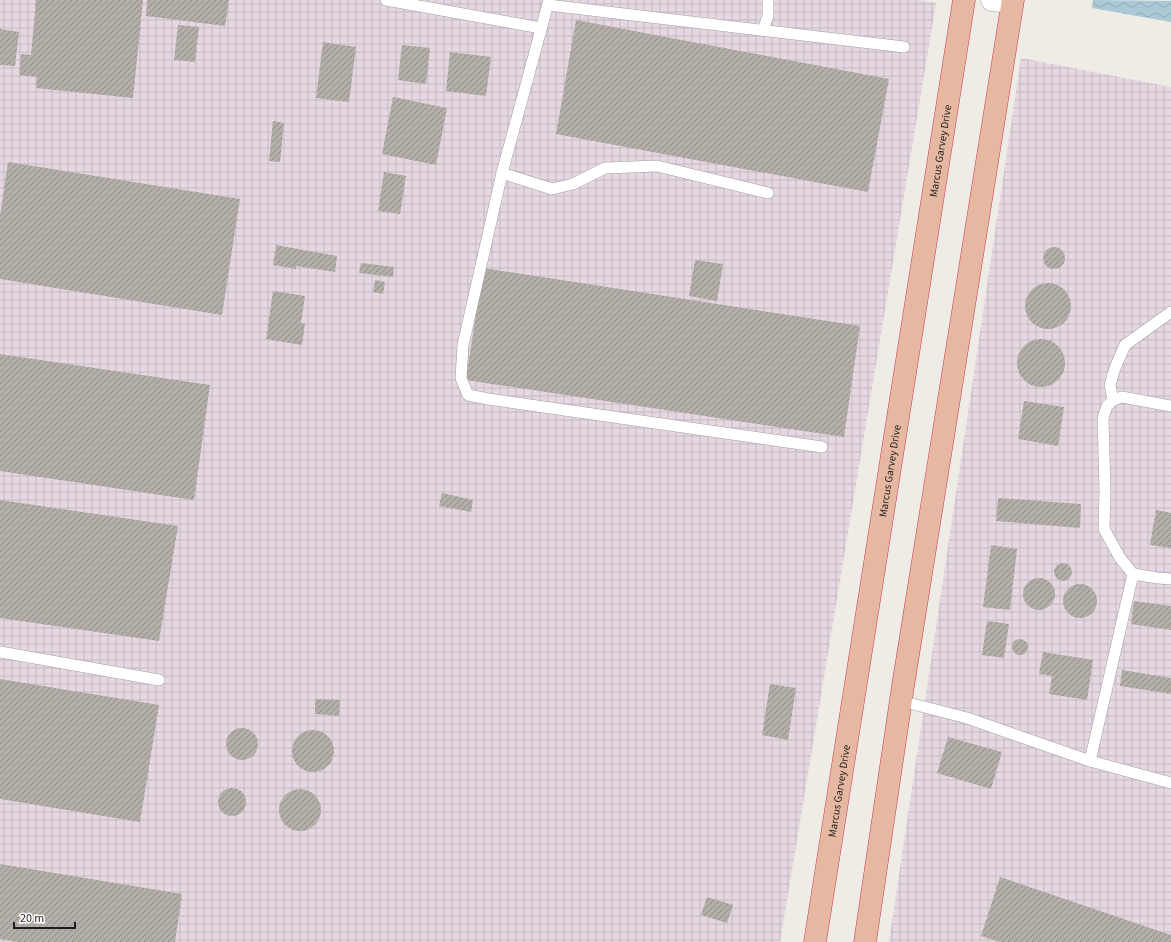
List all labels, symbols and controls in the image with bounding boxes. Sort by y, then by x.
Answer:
street label: Marcus Garvey Drive [926,103,955,198]
street label: Marcus Garvey Drive [875,423,905,518]
street label: Marcus Garvey Drive [825,743,854,838]
scale bar [14,904,75,930]
text: 20 m [20,910,44,927]

